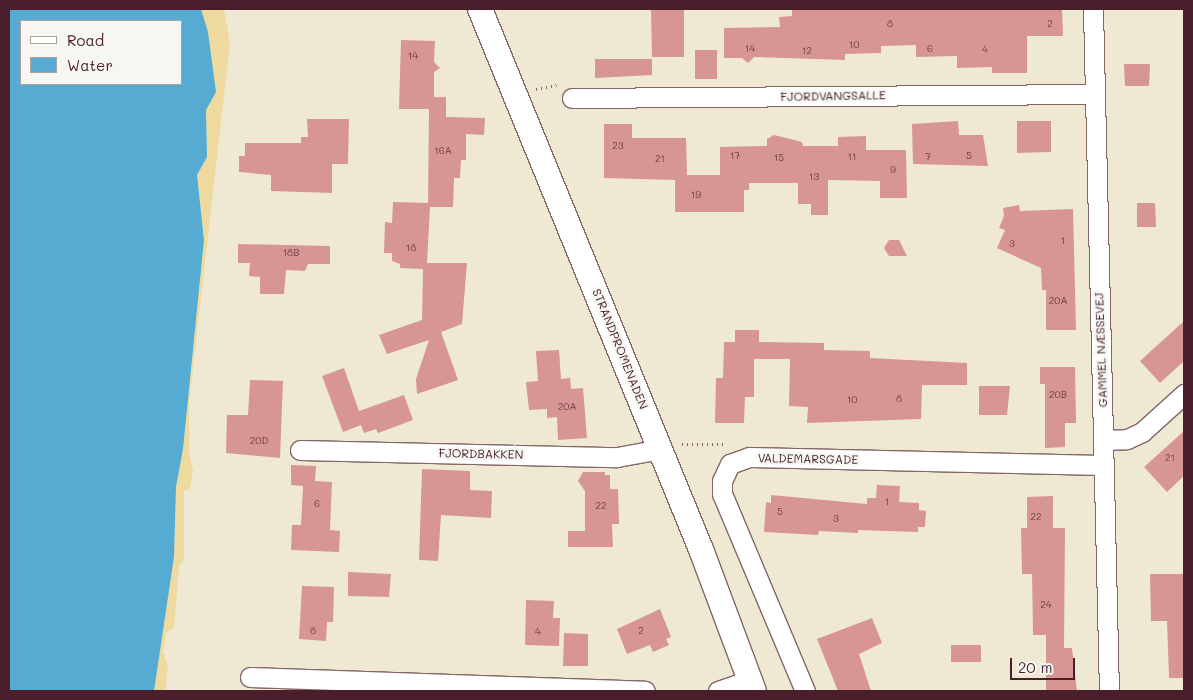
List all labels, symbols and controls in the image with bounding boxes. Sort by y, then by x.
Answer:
house number: 8 [887,18,893,30]
house number: 2 [1047,18,1053,30]
legend [20,20,182,85]
text: Road [67,30,104,50]
house number: 10 [849,39,859,51]
house number: 14 [745,43,755,55]
house number: 6 [927,43,933,55]
house number: 4 [982,44,988,56]
house number: 12 [802,45,812,57]
house number: 14 [408,50,418,62]
text: Water [67,55,113,75]
street label: FJORDVANGSALLE [780,88,886,104]
house number: 23 [612,140,624,152]
house number: 16A [434,145,452,157]
house number: 17 [730,150,740,162]
house number: 5 [966,150,972,162]
house number: 11 [848,151,856,163]
house number: 7 [925,151,931,163]
house number: 15 [774,152,784,164]
house number: 21 [655,153,665,165]
house number: 9 [890,164,896,176]
house number: 13 [809,171,819,183]
house number: 19 [691,189,701,201]
house number: 1 [1061,235,1065,247]
house number: 3 [1009,238,1015,250]
house number: 18 [406,242,416,254]
house number: 18B [283,247,299,259]
street label: STRANDPROMENADEN [589,287,651,411]
street label: GAMMEL NÆSSEVEJ [1092,292,1110,408]
house number: 20A [1049,295,1067,307]
house number: 20B [1049,389,1067,401]
house number: 8 [896,393,902,405]
house number: 10 [847,394,857,406]
house number: 20A [558,401,576,413]
house number: 20D [250,435,268,447]
street label: FJORDBAKKEN [438,446,524,462]
street label: VALDEMARSGADE [758,451,858,467]
house number: 21 [1165,452,1175,464]
house number: 1 [885,496,889,508]
house number: 6 [314,498,320,510]
house number: 22 [595,500,607,512]
house number: 5 [777,506,783,518]
house number: 22 [1030,511,1042,523]
house number: 3 [833,513,839,525]
house number: 24 [1040,599,1052,611]
house number: 8 [310,625,316,637]
house number: 2 [638,625,644,637]
house number: 4 [535,626,541,638]
scale bar [1013,648,1078,680]
text: 20 m [1018,657,1052,677]

